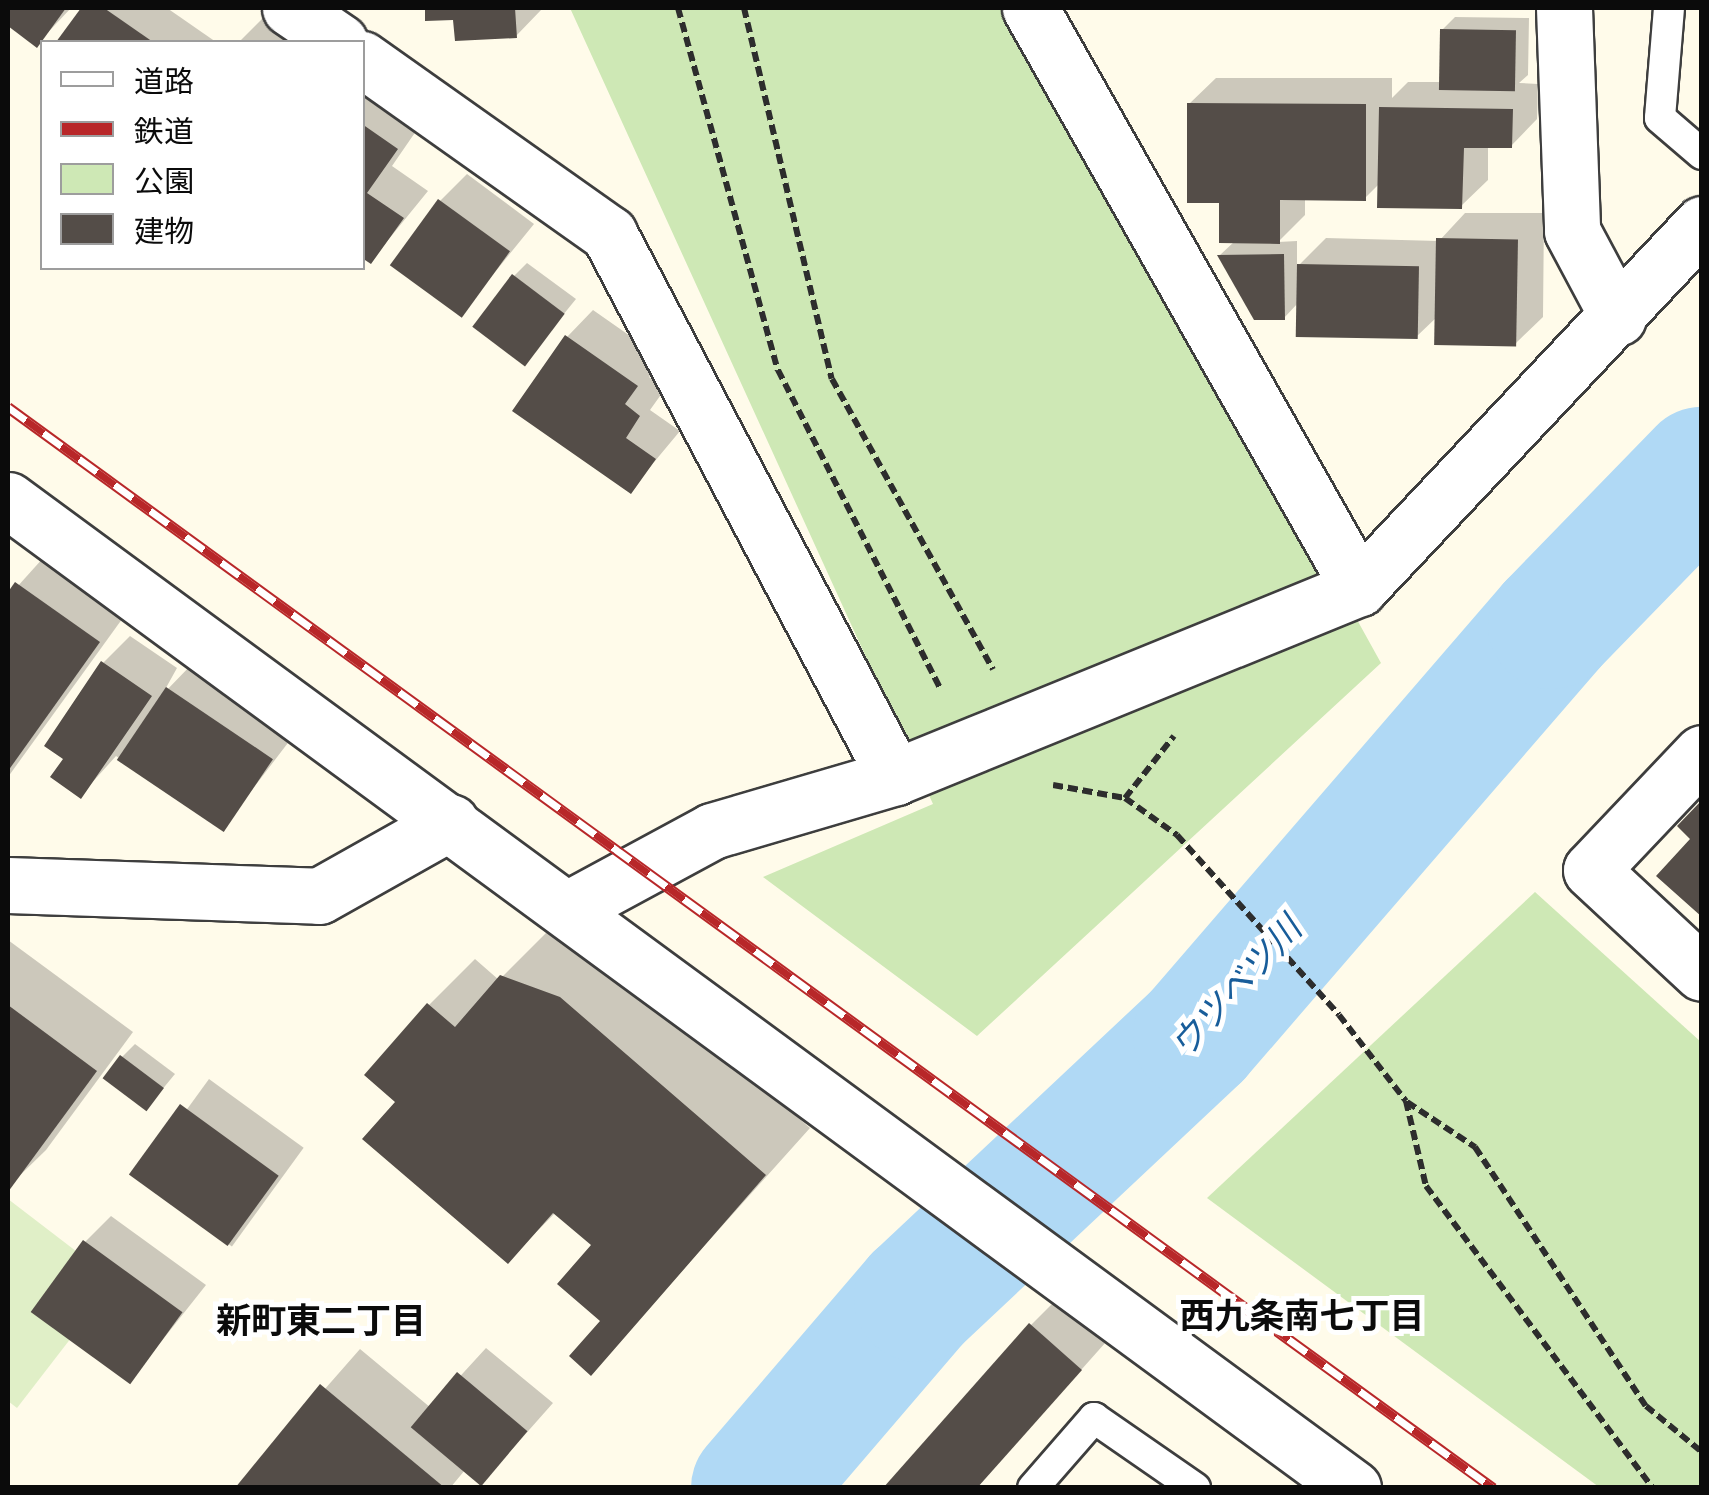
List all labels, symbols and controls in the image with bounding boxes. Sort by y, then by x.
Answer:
legend [40,40,365,270]
text: 道路 [134,64,194,100]
text: 鉄道 [134,114,194,150]
text: 公園 [134,164,194,200]
text: 建物 [134,214,194,250]
water label: ウツベツ川 [1162,908,1310,1066]
district label: 西九条南七丁目 [1180,1295,1424,1337]
district label: 新町東二丁目 [216,1300,426,1342]

